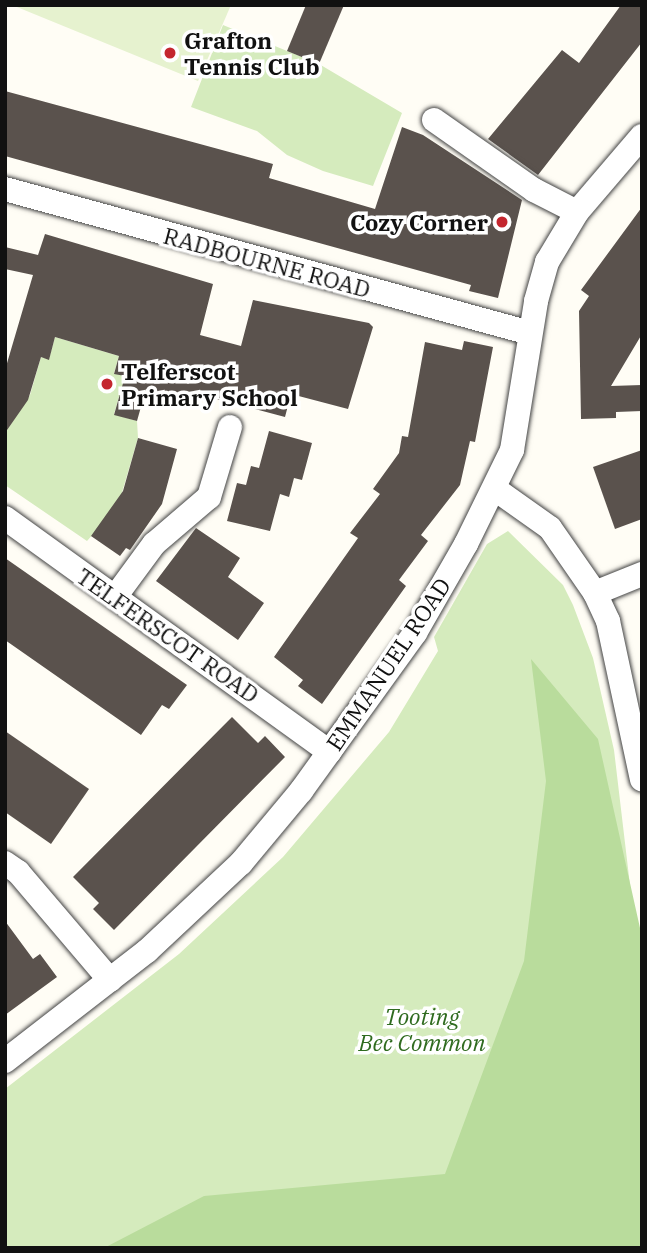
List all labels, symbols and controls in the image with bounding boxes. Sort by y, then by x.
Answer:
place label: Grafton Tennis Club [184,26,320,80]
marker: Grafton Tennis Club [162,45,178,61]
place label: Cozy Corner [350,208,488,236]
marker: Cozy Corner [494,214,510,230]
street label: RADBOURNE ROAD [161,221,373,303]
place label: Telferscot Primary School [121,357,298,411]
marker: Telferscot Primary School [99,376,115,392]
street label: TELFERSCOT ROAD [72,562,264,708]
street label: EMMANUEL ROAD [320,572,456,756]
park label: Tooting Bec Common [358,1002,486,1056]

